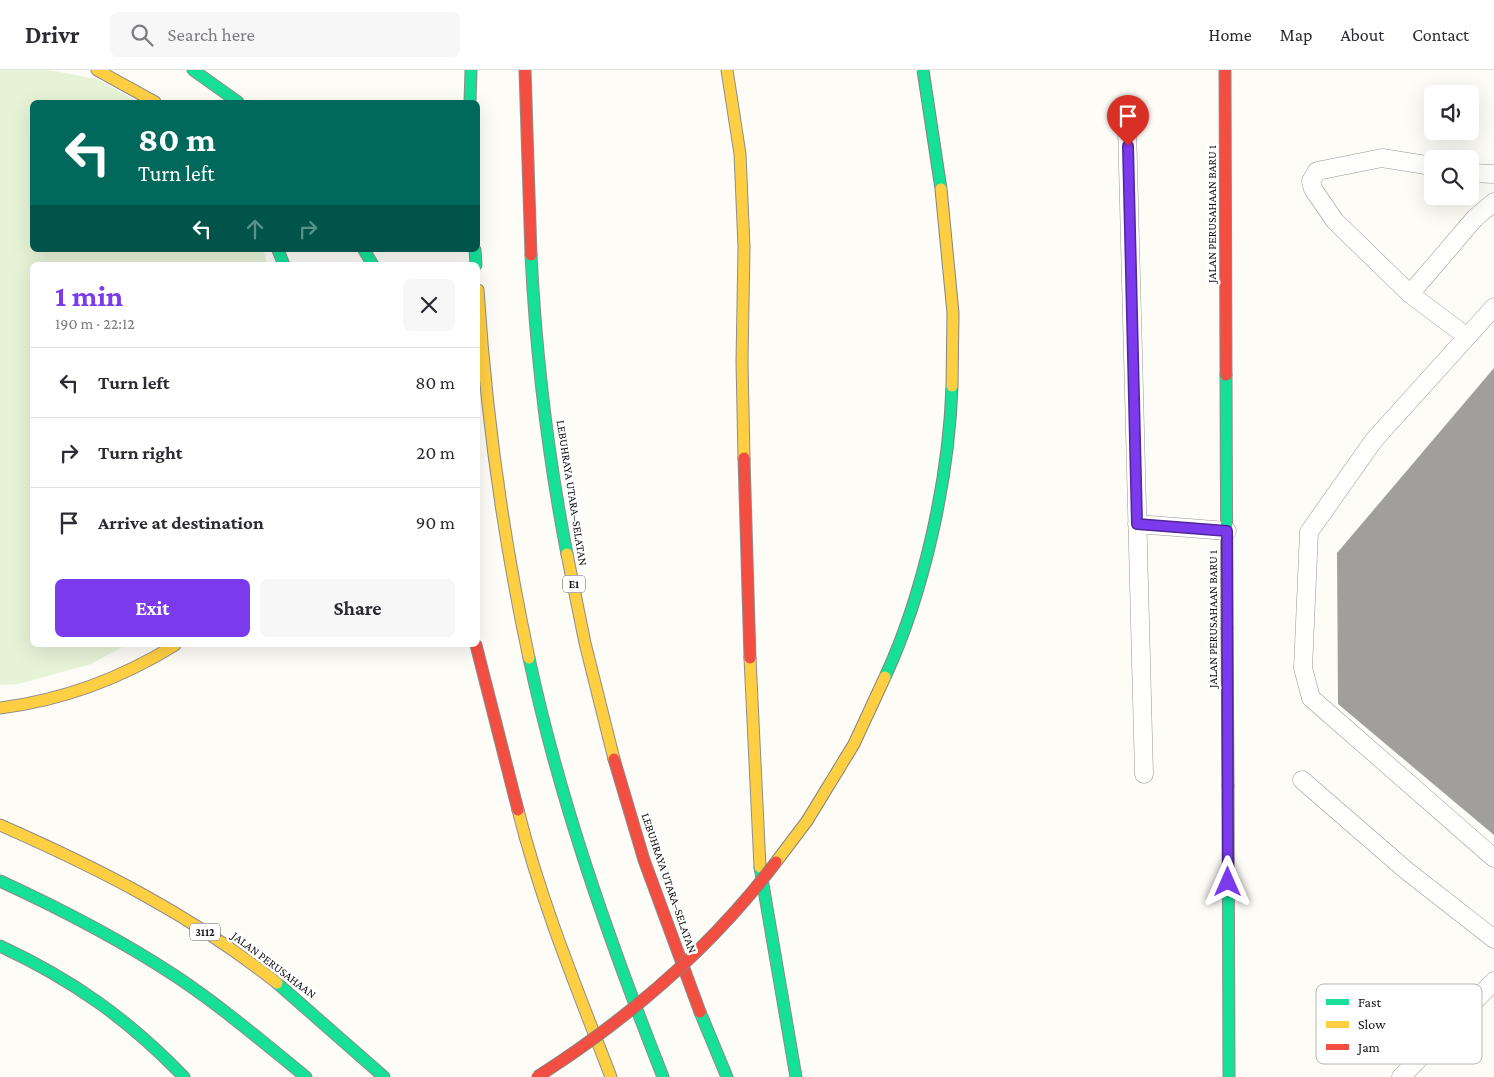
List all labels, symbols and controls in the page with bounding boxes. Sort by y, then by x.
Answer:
search box [110,12,460,57]
text: Drivr [25,21,80,48]
icon: search [128,21,156,49]
text: Search here [168,24,255,45]
text: Home [1209,25,1252,45]
text: Map [1280,25,1312,45]
text: About [1340,25,1384,45]
text: Contact [1412,25,1469,45]
map controls [1424,85,1479,205]
button: sound [1424,85,1479,140]
pin [1107,95,1149,146]
icon: arrive [1114,102,1142,130]
icon: left [55,120,120,185]
text: 80 m [138,120,216,159]
street label: JALAN PERUSAHAAN BARU 1 [1205,145,1219,284]
button: search [1424,150,1479,205]
text: Turn left [138,161,215,186]
icon: left [188,215,216,243]
icon: ahead [241,215,269,243]
icon: right [294,215,322,243]
text: 1 min [55,279,123,312]
button: close [403,279,455,331]
text: 190 m · 22:12 [55,315,135,332]
icon: left [55,369,83,397]
text: Turn left [98,372,170,393]
text: 80 m [415,372,455,393]
street label: LEBUHRAYA UTARA–SELATAN [554,419,590,567]
icon: right [55,439,83,467]
text: Turn right [98,442,183,463]
text: 20 m [416,442,455,463]
icon: arrive [55,509,83,537]
text: Arrive at destination [98,512,264,533]
text: 90 m [416,512,455,533]
street label: JALAN PERUSAHAAN BARU 1 [1206,550,1220,689]
road number: E1 [563,576,585,592]
button: Exit [55,579,250,637]
button: Share [260,579,455,637]
street label: LEBUHRAYA UTARA–SELATAN [638,811,700,955]
position arrow [1201,855,1253,907]
road number: 3112 [190,924,220,940]
street label: JALAN PERUSAHAAN [228,928,319,1001]
legend [1316,984,1482,1064]
text: Fast [1358,994,1382,1010]
text: Slow [1358,1016,1386,1032]
text: Jam [1356,1039,1380,1055]

